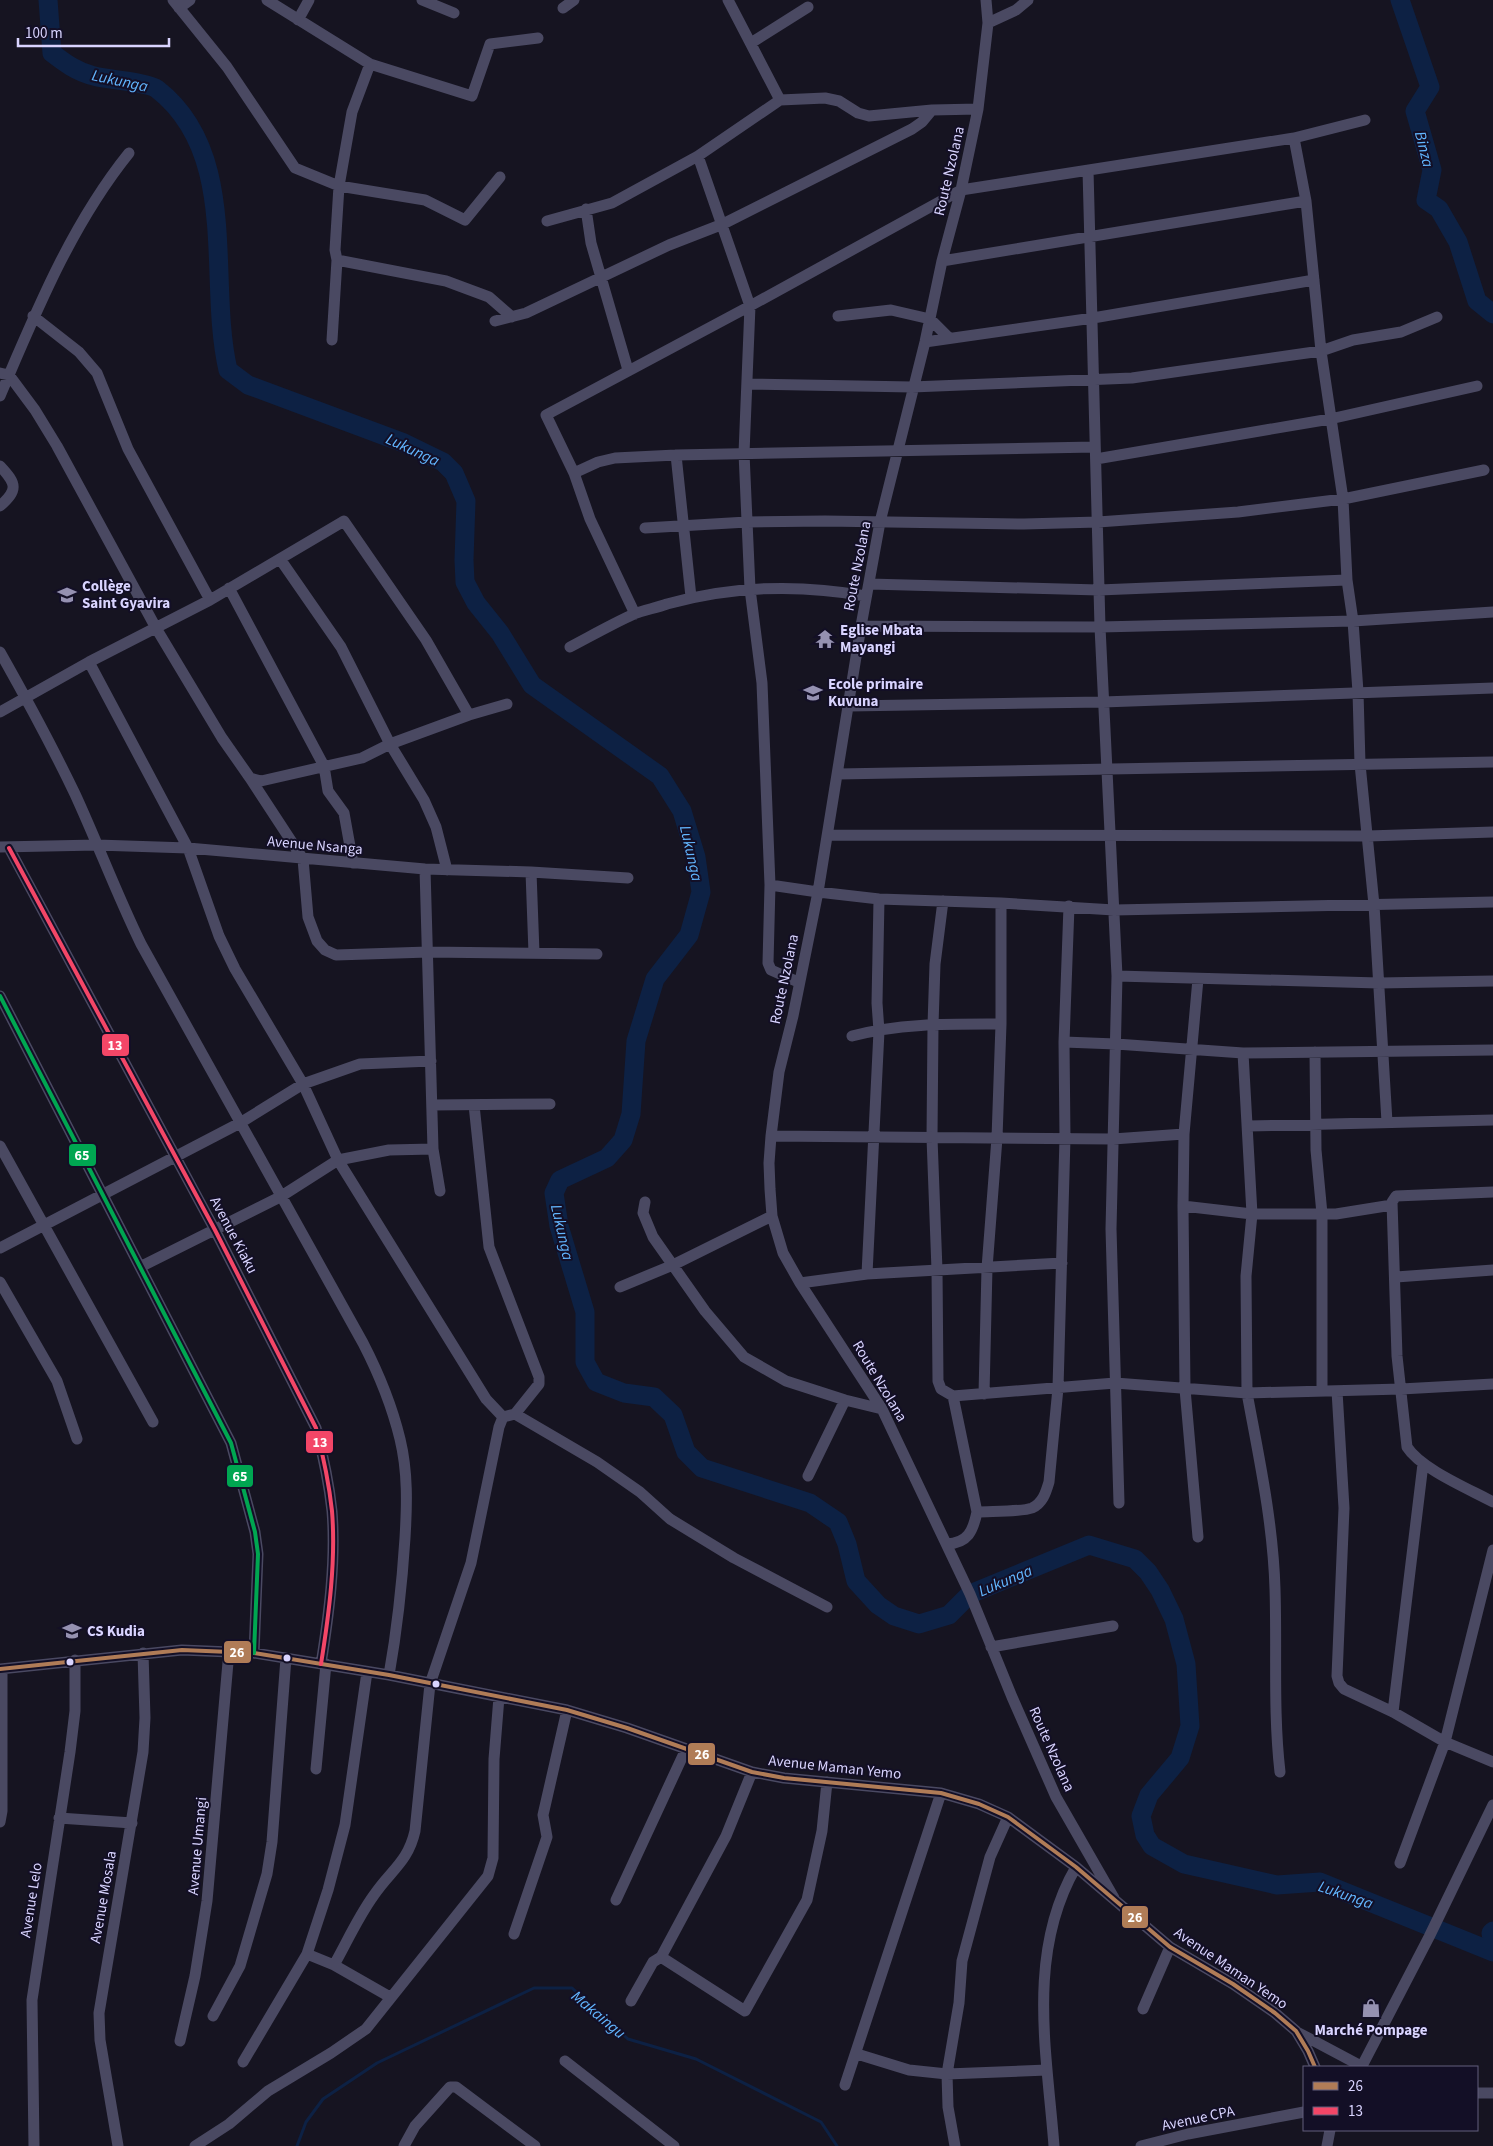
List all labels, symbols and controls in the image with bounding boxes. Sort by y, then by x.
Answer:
scale bar [18,15,169,47]
text: 100 m [25,23,63,44]
water label: Lukunga [90,64,150,98]
street label: Route Nzolana [929,124,970,218]
water label: Binza [1409,129,1439,170]
water label: Lukunga [382,428,443,472]
street label: Route Nzolana [838,519,876,613]
place label: Collège Saint Gyavira [82,576,170,614]
school or university icon: Collège Saint Gyavira [56,584,78,606]
place label: Eglise Mbata Mayangi [840,620,923,658]
temple icon: Eglise Mbata Mayangi [814,628,836,650]
place label: Ecole primaire Kuvuna [828,674,923,712]
school or university icon: Ecole primaire Kuvuna [802,682,824,704]
water label: Lukunga [674,823,708,884]
street label: Avenue Nsanga [266,831,364,860]
street label: Route Nzolana [765,932,804,1026]
line badge: 13 [101,1033,130,1057]
text: 13 [108,1036,122,1056]
line badge: 65 [68,1143,97,1167]
text: 65 [75,1146,89,1166]
street label: Avenue Kiaku [204,1193,263,1277]
water label: Lukunga [545,1202,579,1263]
street label: Route Nzolana [847,1337,912,1426]
line badge: 13 [305,1430,334,1454]
text: 13 [313,1433,327,1453]
line badge: 65 [226,1464,254,1488]
text: 65 [233,1467,247,1487]
water label: Lukunga [975,1560,1036,1602]
school or university icon: CS Kudia [61,1620,83,1642]
place label: CS Kudia [87,1621,145,1642]
line badge: 26 [223,1640,252,1664]
text: 26 [230,1643,244,1663]
unlabelled marker [282,1653,292,1663]
unlabelled marker [65,1657,75,1667]
unlabelled marker [431,1679,441,1689]
street label: Route Nzolana [1023,1703,1080,1795]
line badge: 26 [687,1742,716,1766]
text: 26 [695,1745,709,1765]
street label: Avenue Maman Yemo [767,1750,902,1785]
street label: Avenue Umangi [183,1796,212,1896]
street label: Avenue Mosala [85,1849,122,1945]
street label: Avenue Lelo [15,1861,48,1939]
water label: Lukunga [1315,1875,1377,1915]
line badge: 26 [1121,1905,1149,1929]
text: 26 [1128,1908,1142,1928]
street label: Avenue Maman Yemo [1170,1922,1292,2014]
water label: Makaingu [566,1986,630,2044]
shop icon: Marché Pompage [1360,1997,1382,2019]
place label: Marché Pompage [1314,2020,1428,2041]
legend [1303,2066,1478,2131]
text: 26 [1348,2076,1363,2097]
street label: Avenue CPA [1160,2100,1237,2136]
text: 13 [1348,2101,1363,2122]

